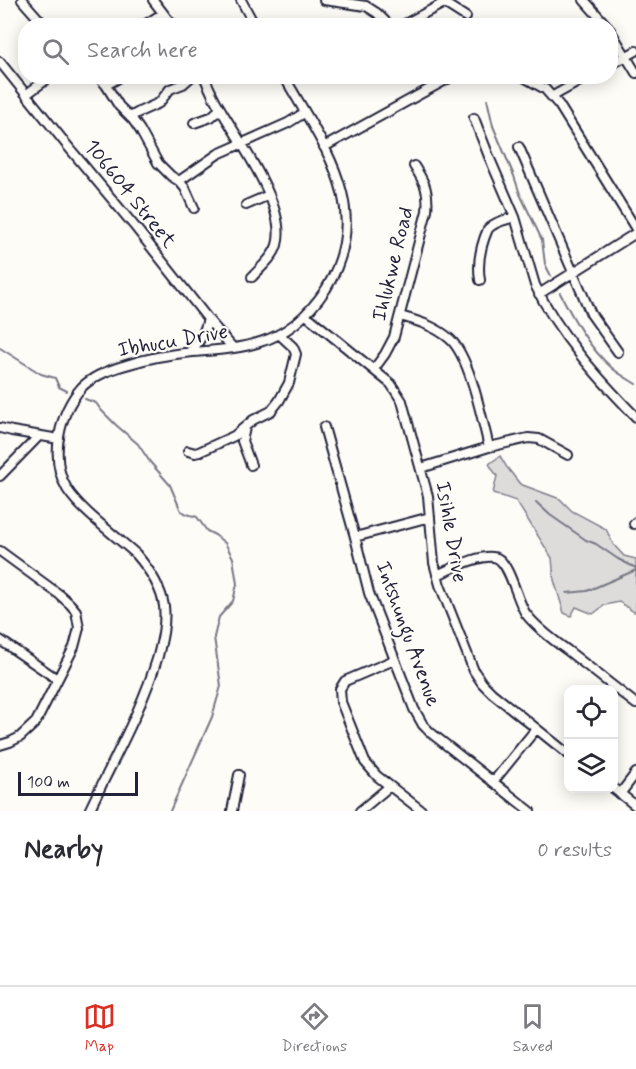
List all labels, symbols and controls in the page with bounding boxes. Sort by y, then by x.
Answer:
search box [18,18,618,84]
icon: search [39,35,72,68]
text: Search here [87,37,198,65]
street label: 106604 Street [78,134,183,255]
street label: Ihlukwe Road [365,204,421,324]
street label: Ibhucu Drive [116,318,230,364]
street label: Isihle Drive [428,479,474,585]
street label: Intshungu Avenue [367,557,447,711]
map controls [564,685,618,793]
button: locate [564,685,618,739]
button: layers [564,739,618,793]
scale bar [18,769,138,796]
text: 100 m [27,772,70,793]
text: Nearby [24,833,103,867]
text: 0 results [538,837,612,864]
tab: Map [83,1000,116,1057]
tab: Directions [281,1000,347,1057]
tab: Saved [513,1000,553,1057]

